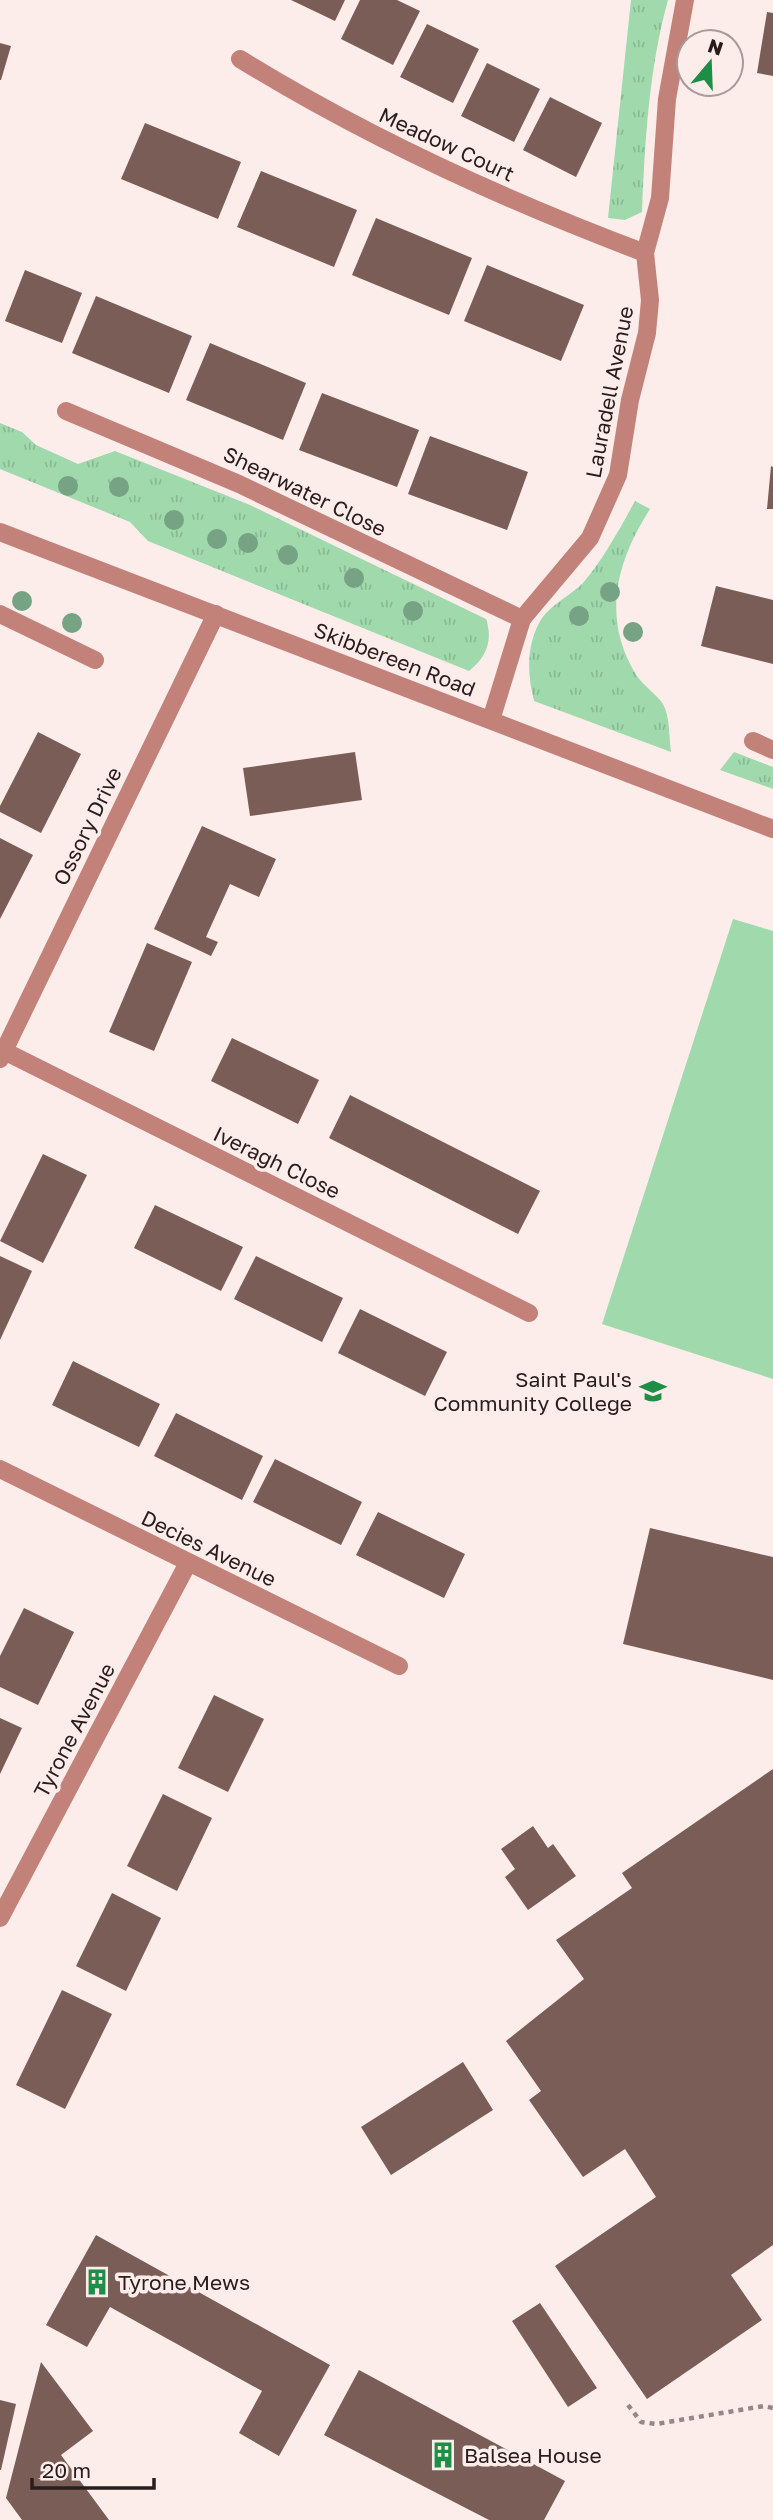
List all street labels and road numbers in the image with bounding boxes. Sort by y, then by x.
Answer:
street label: Meadow Court [375,101,519,187]
street label: Lauradell Avenue [580,304,638,480]
street label: Shearwater Close [219,440,391,542]
street label: Skibbereen Road [311,616,479,702]
street label: Ossory Drive [47,763,127,889]
street label: Iveragh Close [209,1120,345,1204]
street label: Decies Avenue [137,1504,281,1592]
street label: Tyrone Avenue [28,1658,120,1802]

